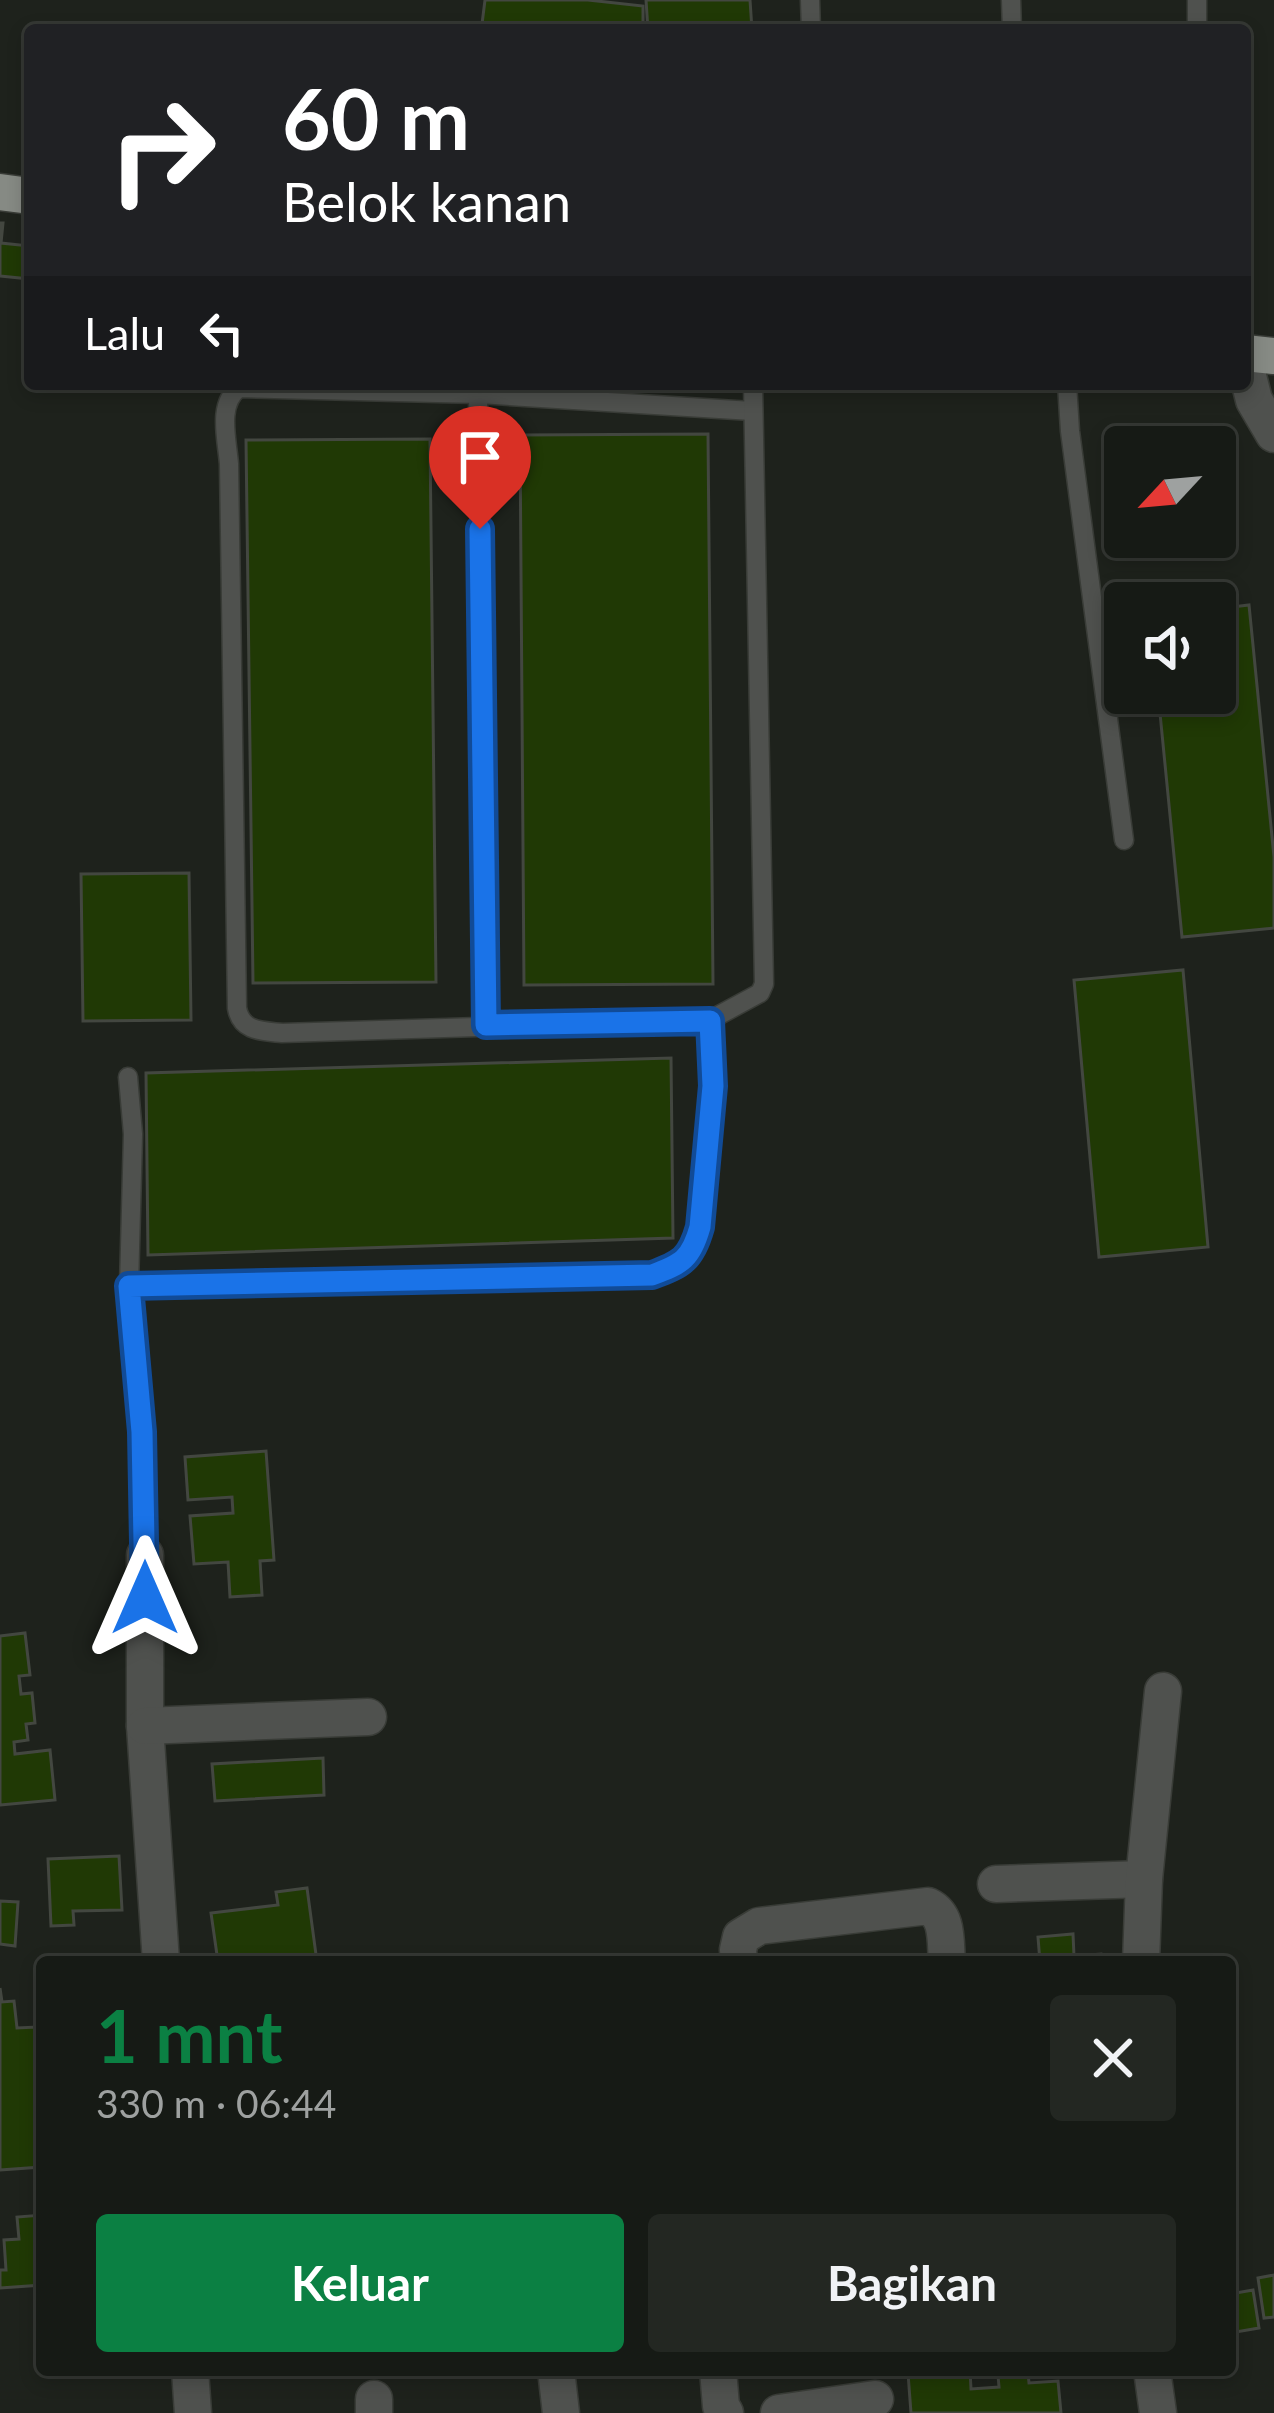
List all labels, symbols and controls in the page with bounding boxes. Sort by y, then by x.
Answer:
text: 60 m [282,67,470,168]
icon: right [84,72,240,228]
text: Belok kanan [282,169,571,234]
icon: left [189,300,255,366]
text: Lalu [84,306,165,360]
pin [429,406,531,529]
icon: arrive [447,424,513,490]
north arrow [1104,426,1236,558]
map controls [1104,426,1236,714]
button: sound [1104,582,1236,714]
position arrow [82,1535,208,1661]
text: 1 mnt [96,1992,282,2078]
button: close [1050,1995,1176,2121]
text: 330 m · 06:44 [96,2080,336,2126]
button: Keluar [96,2214,624,2352]
button: Bagikan [648,2214,1176,2352]

